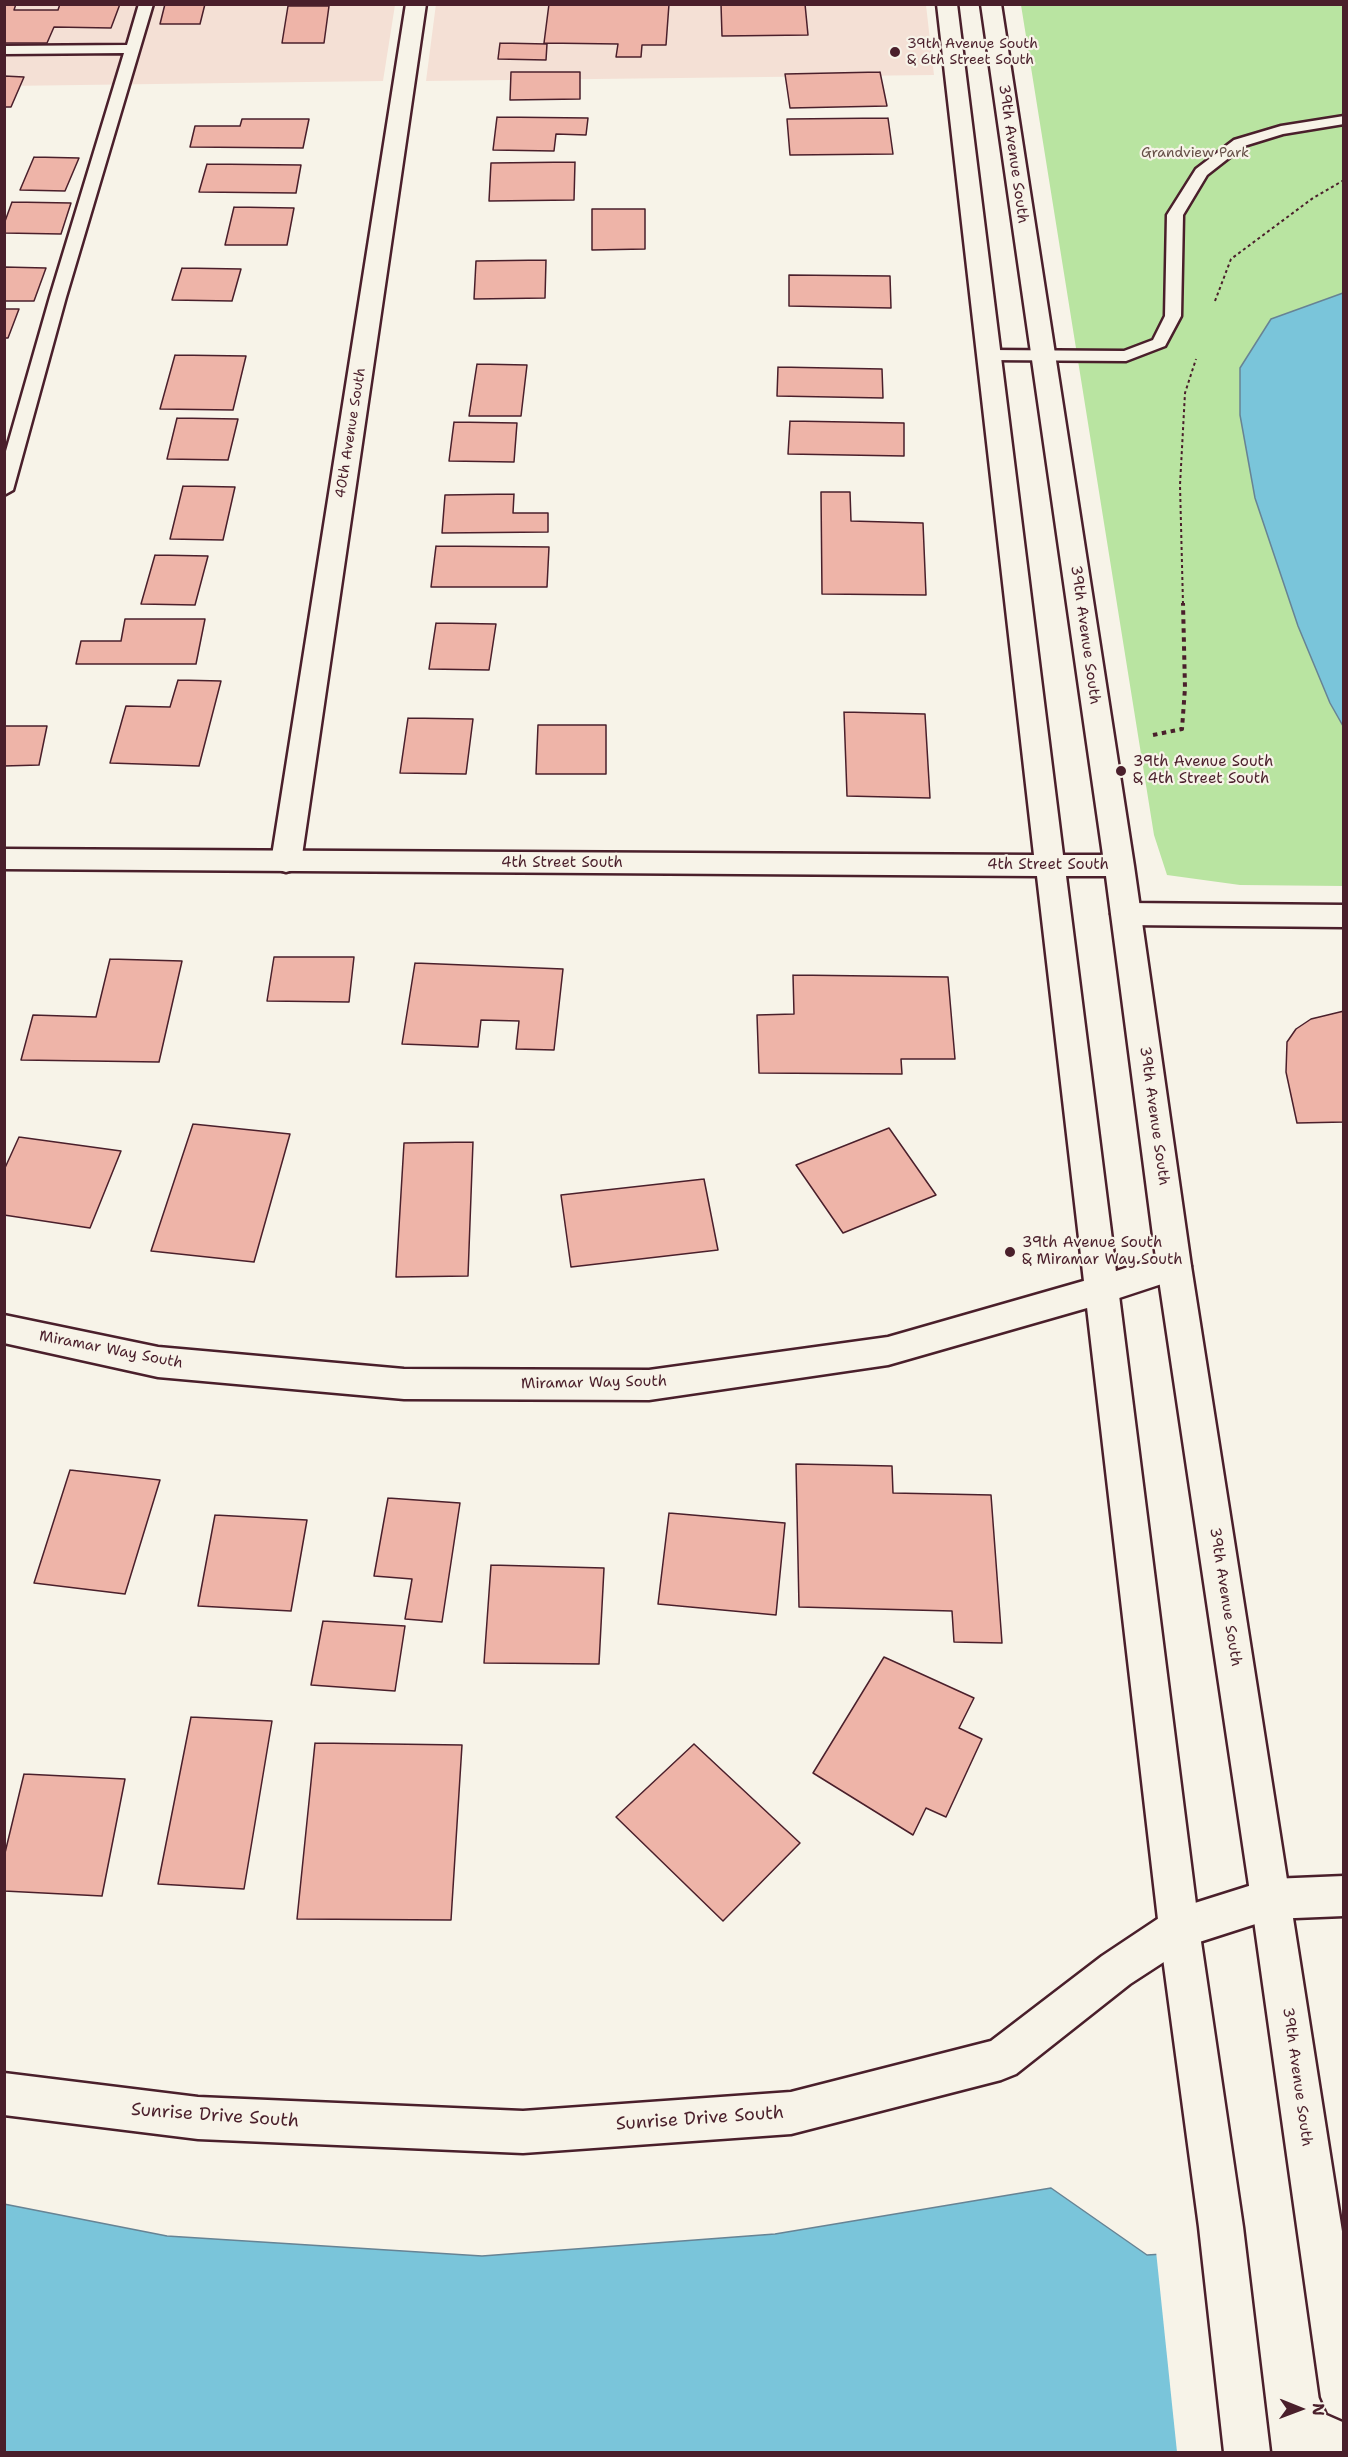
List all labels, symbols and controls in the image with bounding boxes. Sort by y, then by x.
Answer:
place label: 39th Avenue South & 6th Street South [907,36,1038,68]
marker: 39th Avenue South & 6th Street South [888,45,902,59]
street label: 39th Avenue South [994,83,1032,225]
park label: Grandview Park [1141,145,1249,161]
street label: 40th Avenue South [332,367,370,499]
street label: 39th Avenue South [1066,564,1104,706]
place label: 39th Avenue South & 4th Street South [1133,753,1273,788]
marker: 39th Avenue South & 4th Street South [1114,764,1128,778]
street label: 4th Street South [501,854,623,872]
street label: 4th Street South [987,856,1109,874]
street label: 39th Avenue South [1135,1045,1173,1187]
place label: 39th Avenue South & Miramar Way South [1022,1234,1183,1269]
marker: 39th Avenue South & Miramar Way South [1003,1245,1017,1259]
street label: Miramar Way South [38,1327,184,1373]
street label: Miramar Way South [521,1373,667,1393]
street label: 39th Avenue South [1205,1526,1245,1668]
street label: 39th Avenue South [1278,2006,1316,2148]
street label: Sunrise Drive South [130,2099,300,2133]
street label: Sunrise Drive South [615,2102,785,2136]
north arrow [1270,2379,1330,2439]
text: N [1308,2403,1329,2416]

